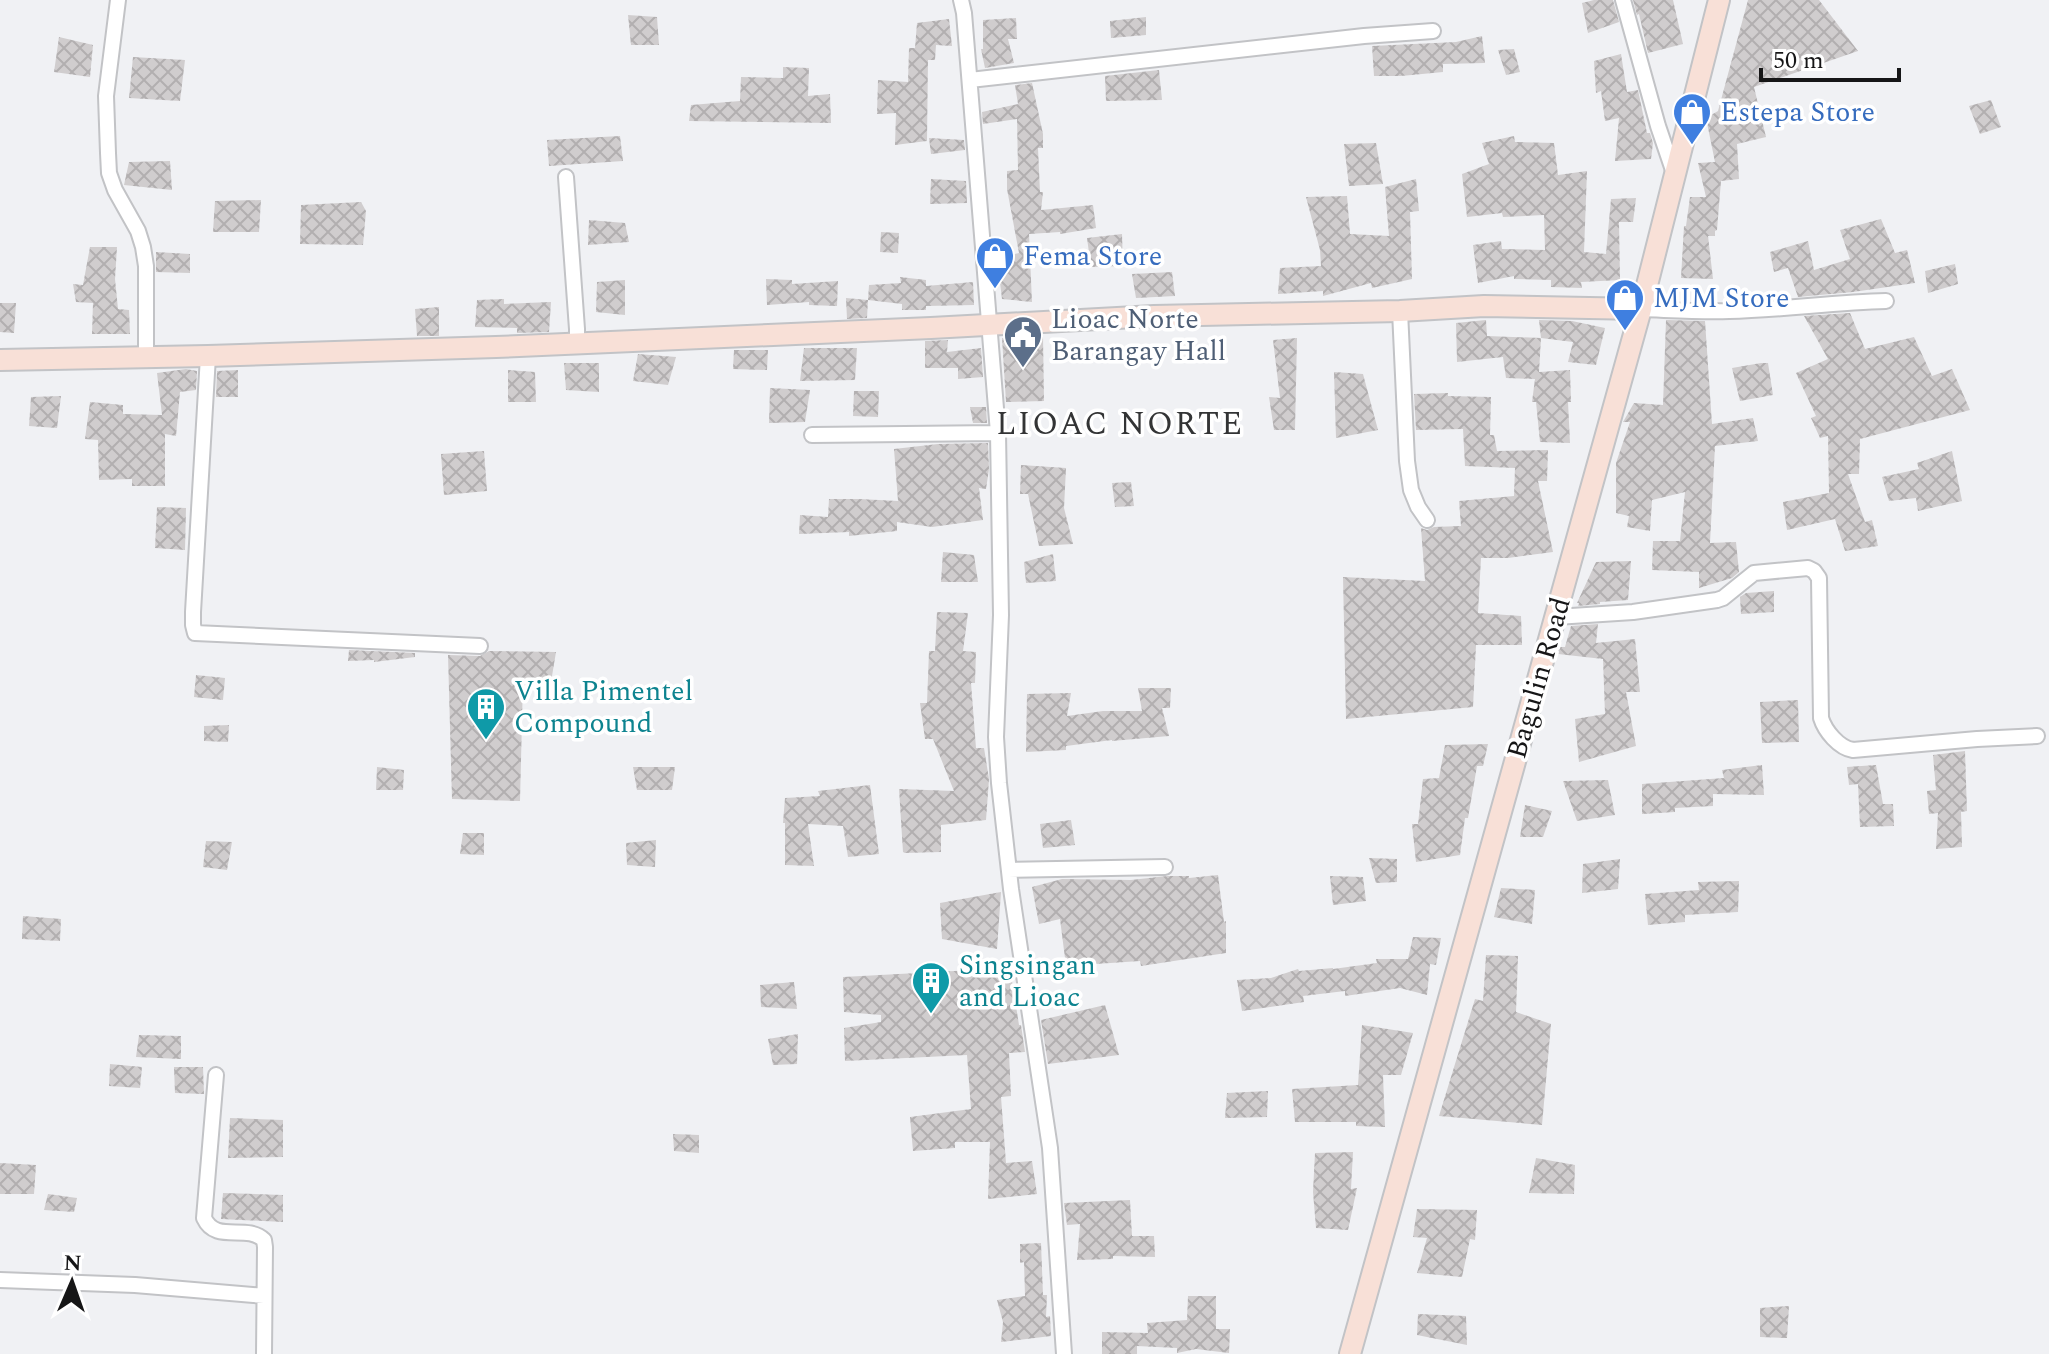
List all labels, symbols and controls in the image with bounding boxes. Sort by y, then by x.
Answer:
scale bar [1761,32,1899,82]
text: 50 m [1773,43,1824,79]
shop icon: Estepa Store [1671,91,1713,146]
place label: Estepa Store [1720,91,1875,134]
shop icon: Fema Store [974,235,1016,290]
place label: Fema Store [1023,235,1162,278]
shop icon: MJM Store [1604,277,1646,332]
place label: MJM Store [1653,277,1789,320]
place label: Lioac Norte Barangay Hall [1051,298,1226,373]
public building icon: Lioac Norte Barangay Hall [1002,314,1044,369]
district label: LIOAC NORTE [996,400,1244,449]
street label: Bagulin Road [1495,592,1583,764]
place label: Villa Pimentel Compound [514,670,693,745]
building icon: Villa Pimentel Compound [465,686,507,741]
place label: Singsingan and Lioac [959,944,1096,1019]
building icon: Singsingan and Lioac [910,960,952,1015]
north arrow [32,1242,112,1322]
text: N [63,1247,82,1280]

